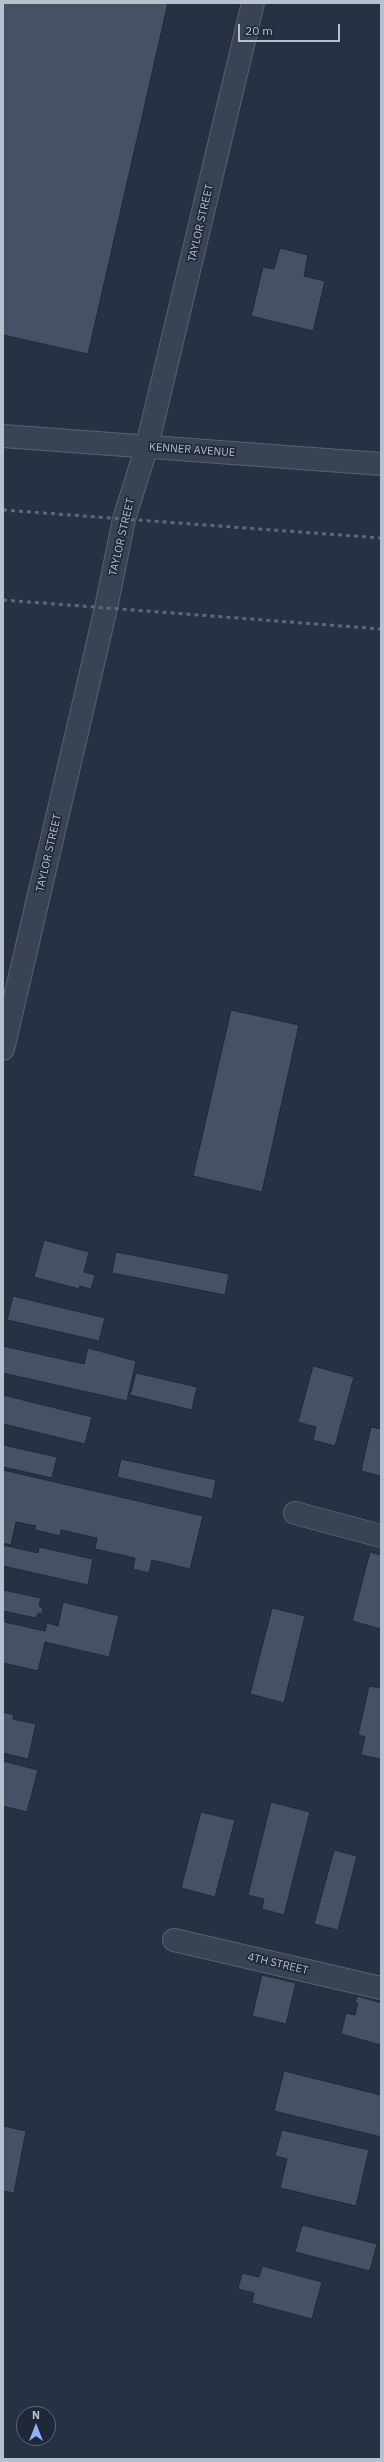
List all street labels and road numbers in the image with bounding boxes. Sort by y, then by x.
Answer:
street label: TAYLOR STREET [186,183,216,263]
street label: KENNER AVENUE [148,440,236,460]
street label: TAYLOR STREET [107,497,137,577]
street label: TAYLOR STREET [34,813,64,893]
street label: 4TH STREET [246,1951,310,1977]

